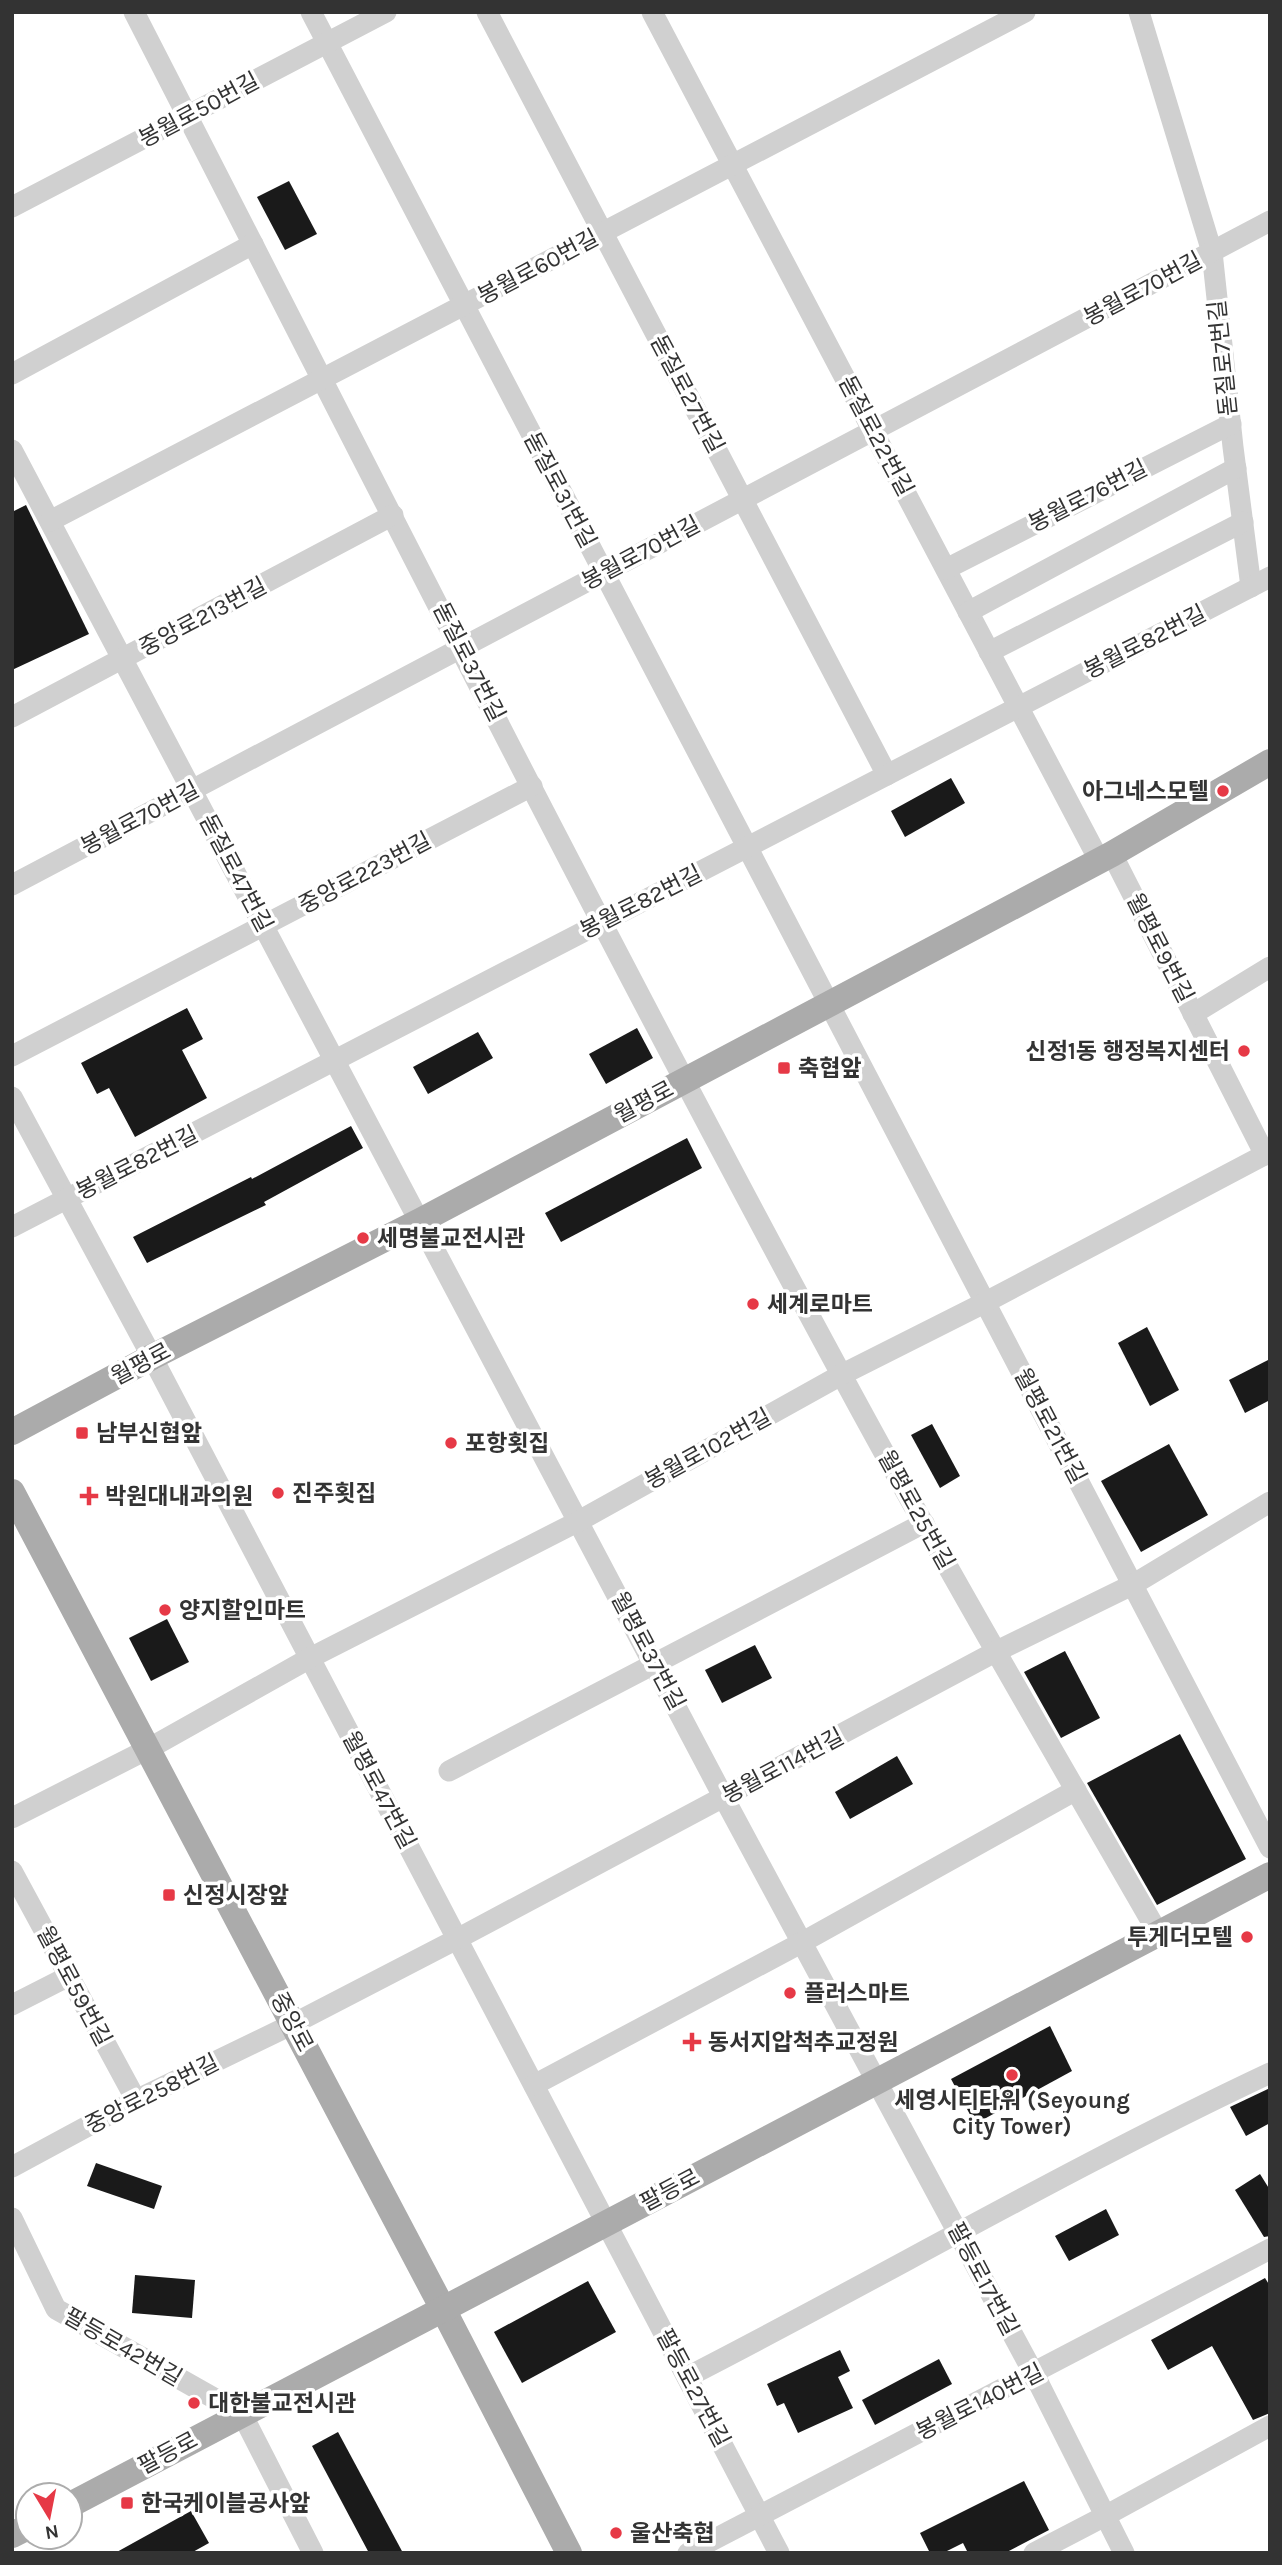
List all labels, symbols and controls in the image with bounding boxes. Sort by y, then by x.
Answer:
street label: 봉월로50번길 [134,67,264,153]
street label: 봉월로60번길 [473,224,603,310]
street label: 봉월로70번길 [1079,247,1207,331]
street label: 돋질로7번길 [1203,299,1243,417]
street label: 돋질로27번길 [645,330,729,458]
street label: 돋질로22번길 [833,371,919,501]
street label: 돋질로31번길 [518,428,602,552]
street label: 봉월로76번길 [1024,455,1152,537]
street label: 봉월로70번길 [577,511,705,595]
street label: 중앙로213번길 [135,572,271,662]
street label: 돋질로37번길 [427,598,511,726]
street label: 봉월로82번길 [1080,600,1210,684]
street label: 봉월로70번길 [76,776,204,860]
place label: 아그네스모텔 [1082,778,1209,805]
marker: 아그네스모텔 [1215,783,1231,799]
street label: 돋질로47번길 [194,810,278,936]
street label: 중앙로223번길 [294,827,436,919]
street label: 봉월로82번길 [576,860,706,944]
street label: 월평로9번길 [1121,889,1199,1007]
place label: 신정1동 행정복지센터 [1026,1038,1230,1065]
marker: 신정1동 행정복지센터 [1236,1043,1252,1059]
place label: 축협앞 [798,1055,861,1082]
marker: 축협앞 [776,1060,792,1076]
street label: 월평로 [610,1075,678,1129]
street label: 봉월로82번길 [72,1121,202,1205]
place label: 세명불교전시관 [377,1225,525,1252]
marker: 세명불교전시관 [355,1230,371,1246]
place label: 세계로마트 [767,1291,873,1318]
marker: 세계로마트 [745,1296,761,1312]
street label: 월평로 [107,1337,175,1391]
street label: 월평로21번길 [1008,1364,1092,1488]
street label: 봉월로102번길 [640,1403,776,1495]
place label: 남부신협앞 [96,1420,202,1447]
marker: 남부신협앞 [74,1425,90,1441]
place label: 포항횟집 [465,1430,550,1457]
marker: 포항횟집 [443,1435,459,1451]
street label: 월평로25번길 [872,1446,960,1574]
place label: 진주횟집 [292,1480,377,1507]
place label: 박원대내과의원 [105,1483,253,1510]
marker: 진주횟집 [270,1485,286,1501]
marker: 박원대내과의원 [79,1486,99,1506]
street label: 월평로37번길 [606,1587,690,1715]
place label: 양지할인마트 [179,1597,306,1624]
marker: 양지할인마트 [157,1602,173,1618]
street label: 봉월로114번길 [718,1723,848,1809]
street label: 월평로47번길 [337,1727,421,1853]
place label: 신정시장앞 [183,1882,289,1909]
marker: 신정시장앞 [161,1887,177,1903]
street label: 월평로59번길 [31,1921,117,2051]
place label: 투게더모텔 [1127,1924,1233,1951]
marker: 투게더모텔 [1239,1929,1255,1945]
place label: 플러스마트 [804,1980,910,2007]
marker: 플러스마트 [782,1985,798,2001]
street label: 중앙로 [265,1988,319,2056]
place label: 동서지압척추교정원 [708,2029,898,2056]
marker: 동서지압척추교정원 [682,2032,702,2052]
street label: 중앙로258번길 [81,2049,223,2139]
marker: 세영시티타워 (Seyoung City Tower) [1004,2067,1020,2083]
place label: 세영시티타워 (Seyoung City Tower) [894,2087,1130,2140]
street label: 팔등로 [636,2163,704,2217]
street label: 팔등로17번길 [942,2218,1024,2340]
street label: 팔등로42번길 [59,2302,187,2392]
street label: 팔등로27번길 [651,2324,735,2452]
street label: 봉월로140번길 [912,2358,1048,2446]
place label: 대한불교전시관 [208,2390,356,2417]
marker: 대한불교전시관 [186,2395,202,2411]
street label: 팔등로 [134,2426,202,2480]
north arrow [14,2481,84,2551]
place label: 한국케이블공사앞 [141,2490,310,2517]
marker: 한국케이블공사앞 [119,2495,135,2511]
text: N [43,2520,60,2544]
place label: 울산축협 [630,2520,715,2547]
marker: 울산축협 [608,2525,624,2541]

